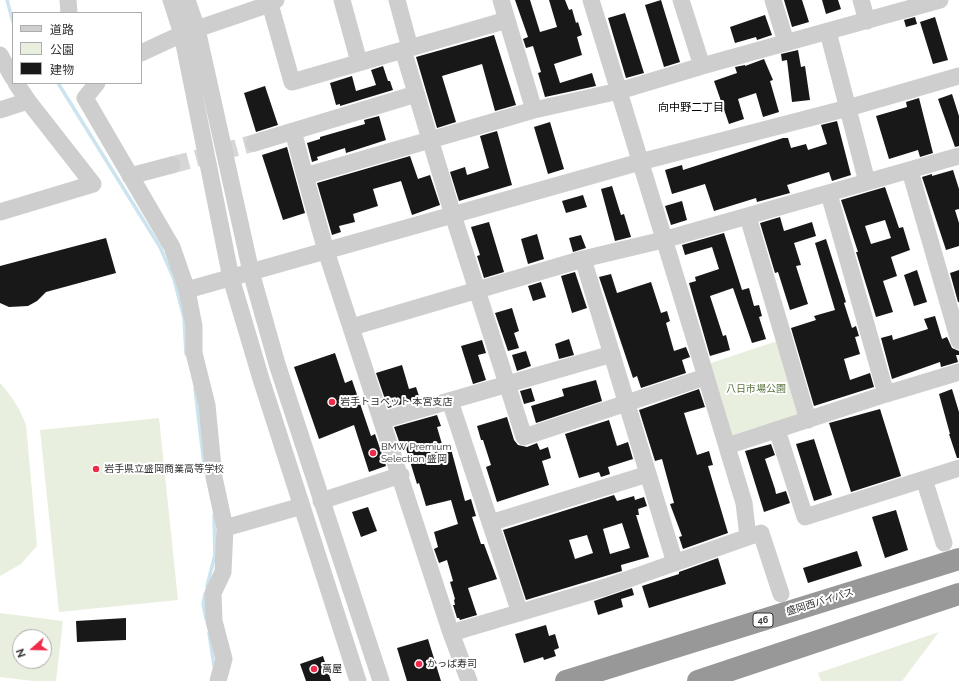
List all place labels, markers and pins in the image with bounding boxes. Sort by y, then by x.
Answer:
place label: 岩手トヨペット 本宮支店 [340,396,453,408]
marker: 岩手トヨペット 本宮支店 [327,397,337,407]
place label: BMW Premium Selection 盛岡 [381,441,451,464]
marker: BMW Premium Selection 盛岡 [368,448,378,458]
place label: 岩手県立盛岡商業高等学校 [104,463,224,475]
marker: 岩手県立盛岡商業高等学校 [91,464,101,474]
place label: かっぱ寿司 [427,658,477,670]
marker: かっぱ寿司 [414,659,424,669]
place label: 萬屋 [322,663,342,675]
marker: 萬屋 [309,664,319,674]

